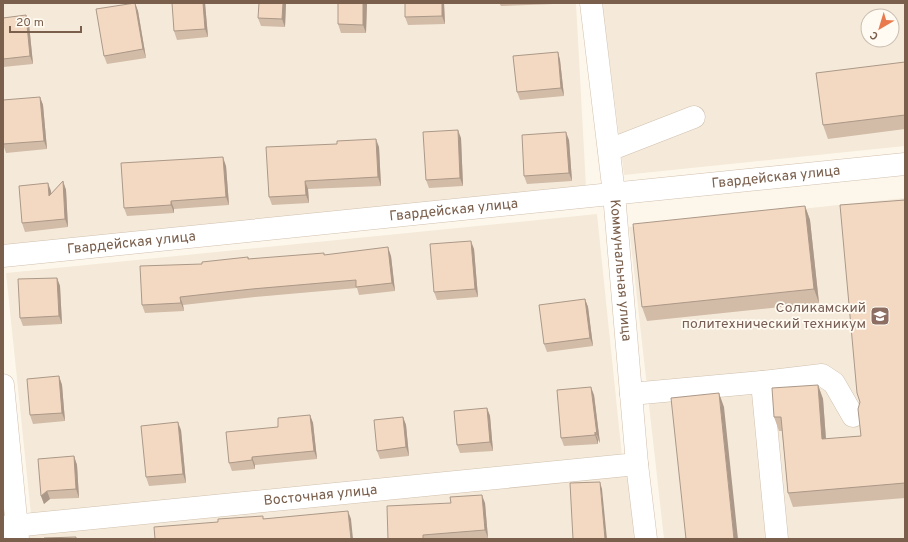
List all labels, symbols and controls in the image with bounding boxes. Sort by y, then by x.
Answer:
scale bar [10,8,81,34]
north arrow [860,8,900,48]
text: 20 m [16,15,44,31]
text: С [867,27,882,43]
street label: Гвардейская улица [711,162,841,192]
street label: Гвардейская улица [389,195,519,225]
street label: Коммунальная улица [606,199,635,342]
street label: Гвардейская улица [66,228,196,258]
place label: Соликамский политехнический техникум [682,300,866,333]
school or university icon: Соликамский политехнический техникум [869,305,891,327]
street label: Восточная улица [263,481,378,510]

